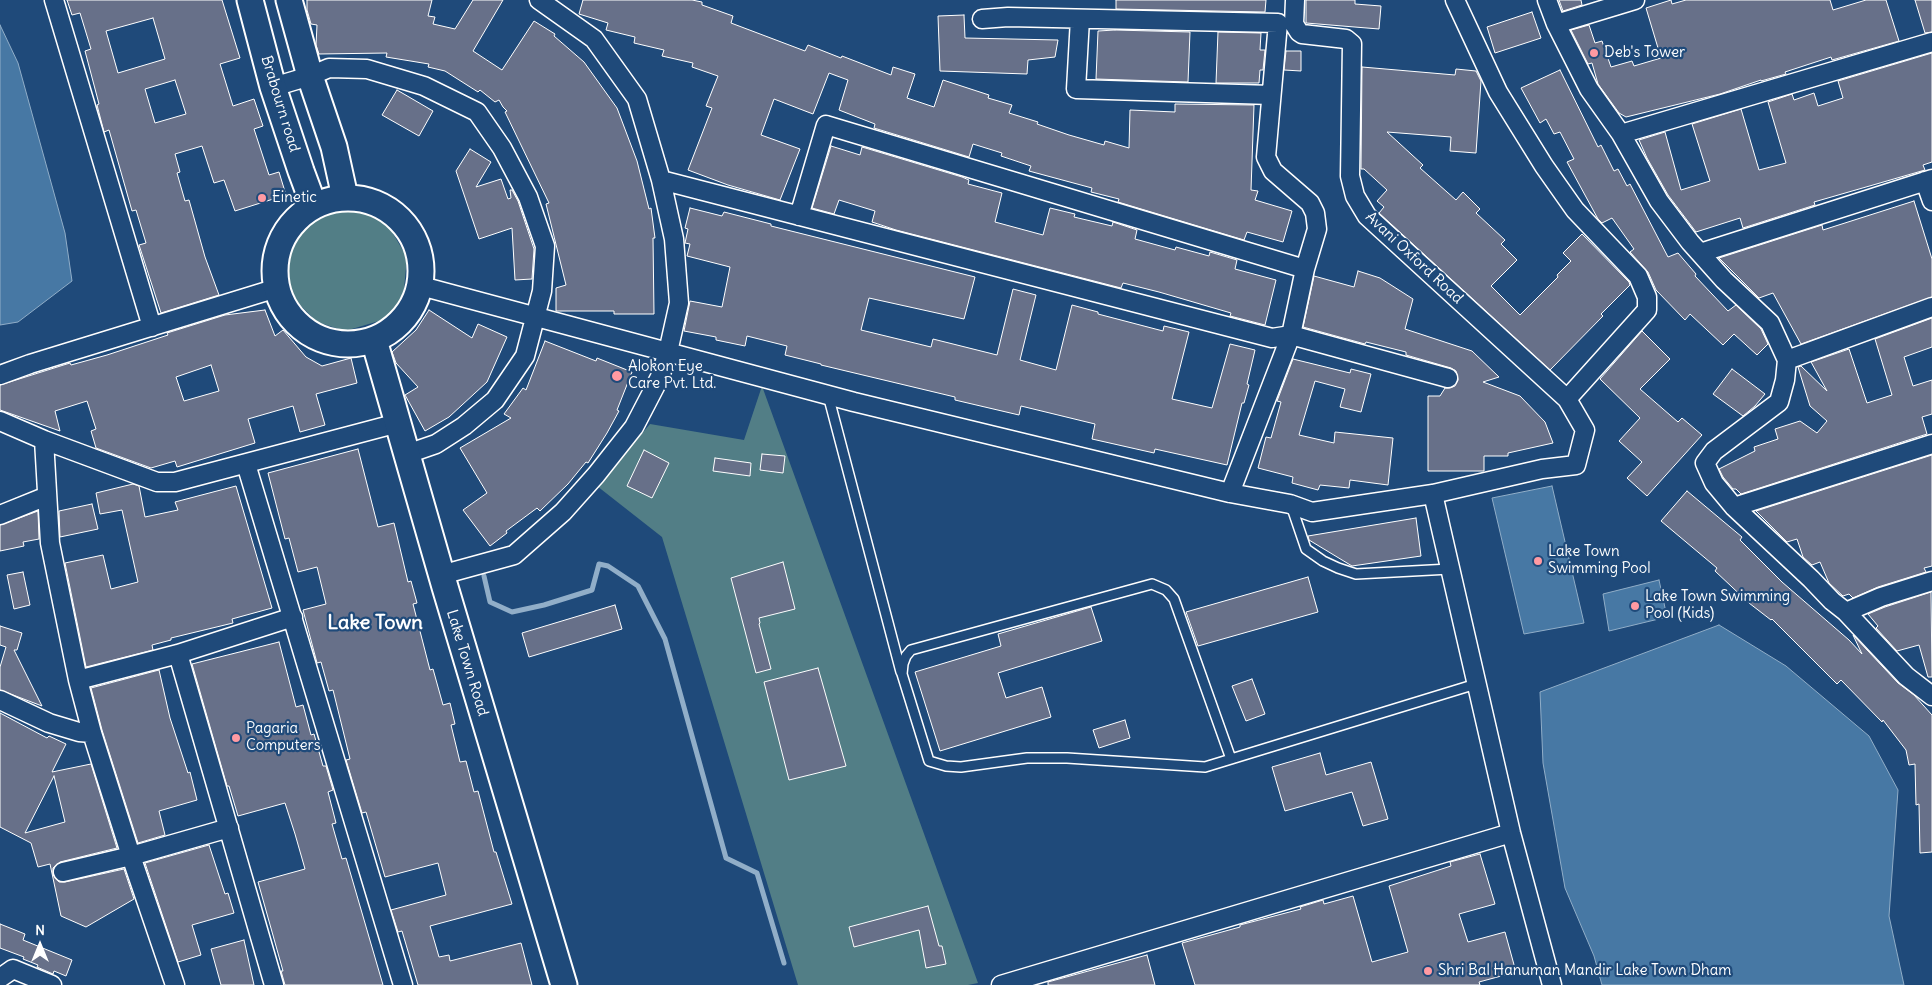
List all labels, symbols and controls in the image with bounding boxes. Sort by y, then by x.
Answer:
place label: Deb's Tower [1604,44,1685,62]
marker: Deb's Tower [1588,47,1600,59]
street label: Brabourn road [257,54,303,154]
place label: Einetic [272,189,317,207]
marker: Einetic [256,192,268,204]
street label: Avani Oxford Road [1362,208,1466,308]
place label: Alokon Eye Care Pvt. Ltd. [628,358,716,393]
marker: Alokon Eye Care Pvt. Ltd. [610,369,624,383]
place label: Lake Town Swimming Pool [1548,543,1651,578]
marker: Lake Town Swimming Pool [1532,555,1544,567]
place label: Lake Town Swimming Pool (Kids) [1645,588,1790,623]
marker: Lake Town Swimming Pool (Kids) [1629,600,1641,612]
street label: Lake Town Road [442,608,492,718]
district label: Lake Town [327,611,423,635]
place label: Pagaria Computers [246,720,321,755]
marker: Pagaria Computers [230,732,242,744]
north arrow [15,920,65,970]
text: N [35,921,45,939]
place label: Shri Bal Hanuman Mandir Lake Town Dham [1438,962,1731,980]
marker: Shri Bal Hanuman Mandir Lake Town Dham [1422,965,1434,977]

